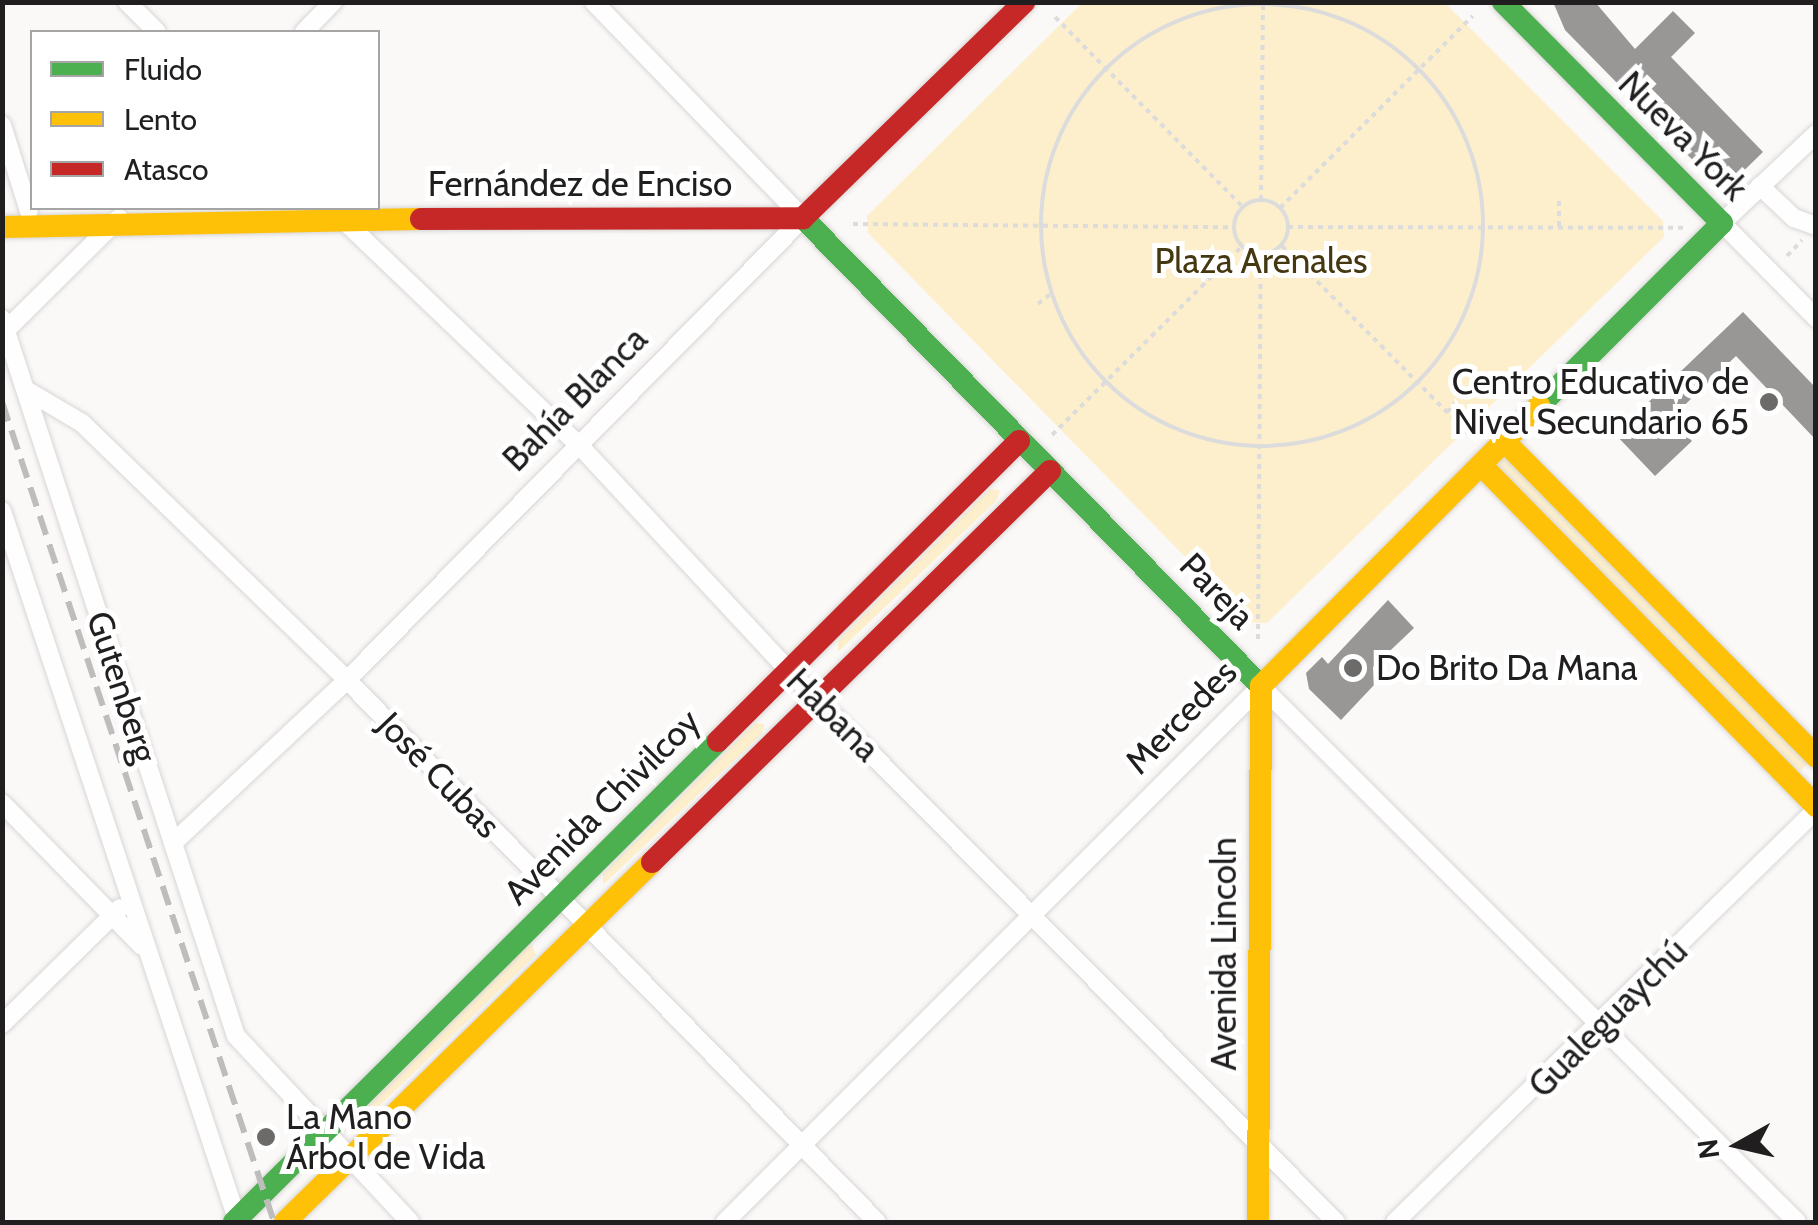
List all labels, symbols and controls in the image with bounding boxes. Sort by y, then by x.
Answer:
legend [30,30,380,210]
text: Fluido [124,51,202,88]
street label: Nueva York [1610,63,1756,209]
text: Lento [124,101,197,138]
text: Atasco [124,151,209,188]
street label: Fernández de Enciso [428,163,732,205]
park label: Plaza Arenales [1154,240,1368,282]
street label: Bahía Blanca [494,318,656,480]
place label: Centro Educativo de Nivel Secundario 65 [1452,361,1749,443]
marker: Centro Educativo de Nivel Secundario 65 [1758,391,1780,413]
street label: Pareja [1171,544,1263,638]
street label: Gutenberg [78,606,166,768]
place label: Do Brito Da Mana [1376,647,1638,689]
street label: Mercedes [1117,651,1245,783]
marker: Do Brito Da Mana [1340,655,1366,681]
street label: Habana [778,660,888,770]
street label: Avenida Chivilcoy [496,701,708,913]
street label: José Cubas [369,704,509,846]
street label: Avenida Lincoln [1203,837,1245,1071]
street label: Gualeguaychú [1520,930,1696,1106]
north arrow [1688,1095,1788,1195]
place label: La Mano Árbol de Vida [286,1096,485,1178]
marker: La Mano Árbol de Vida [255,1126,277,1148]
text: N [1690,1137,1727,1161]

